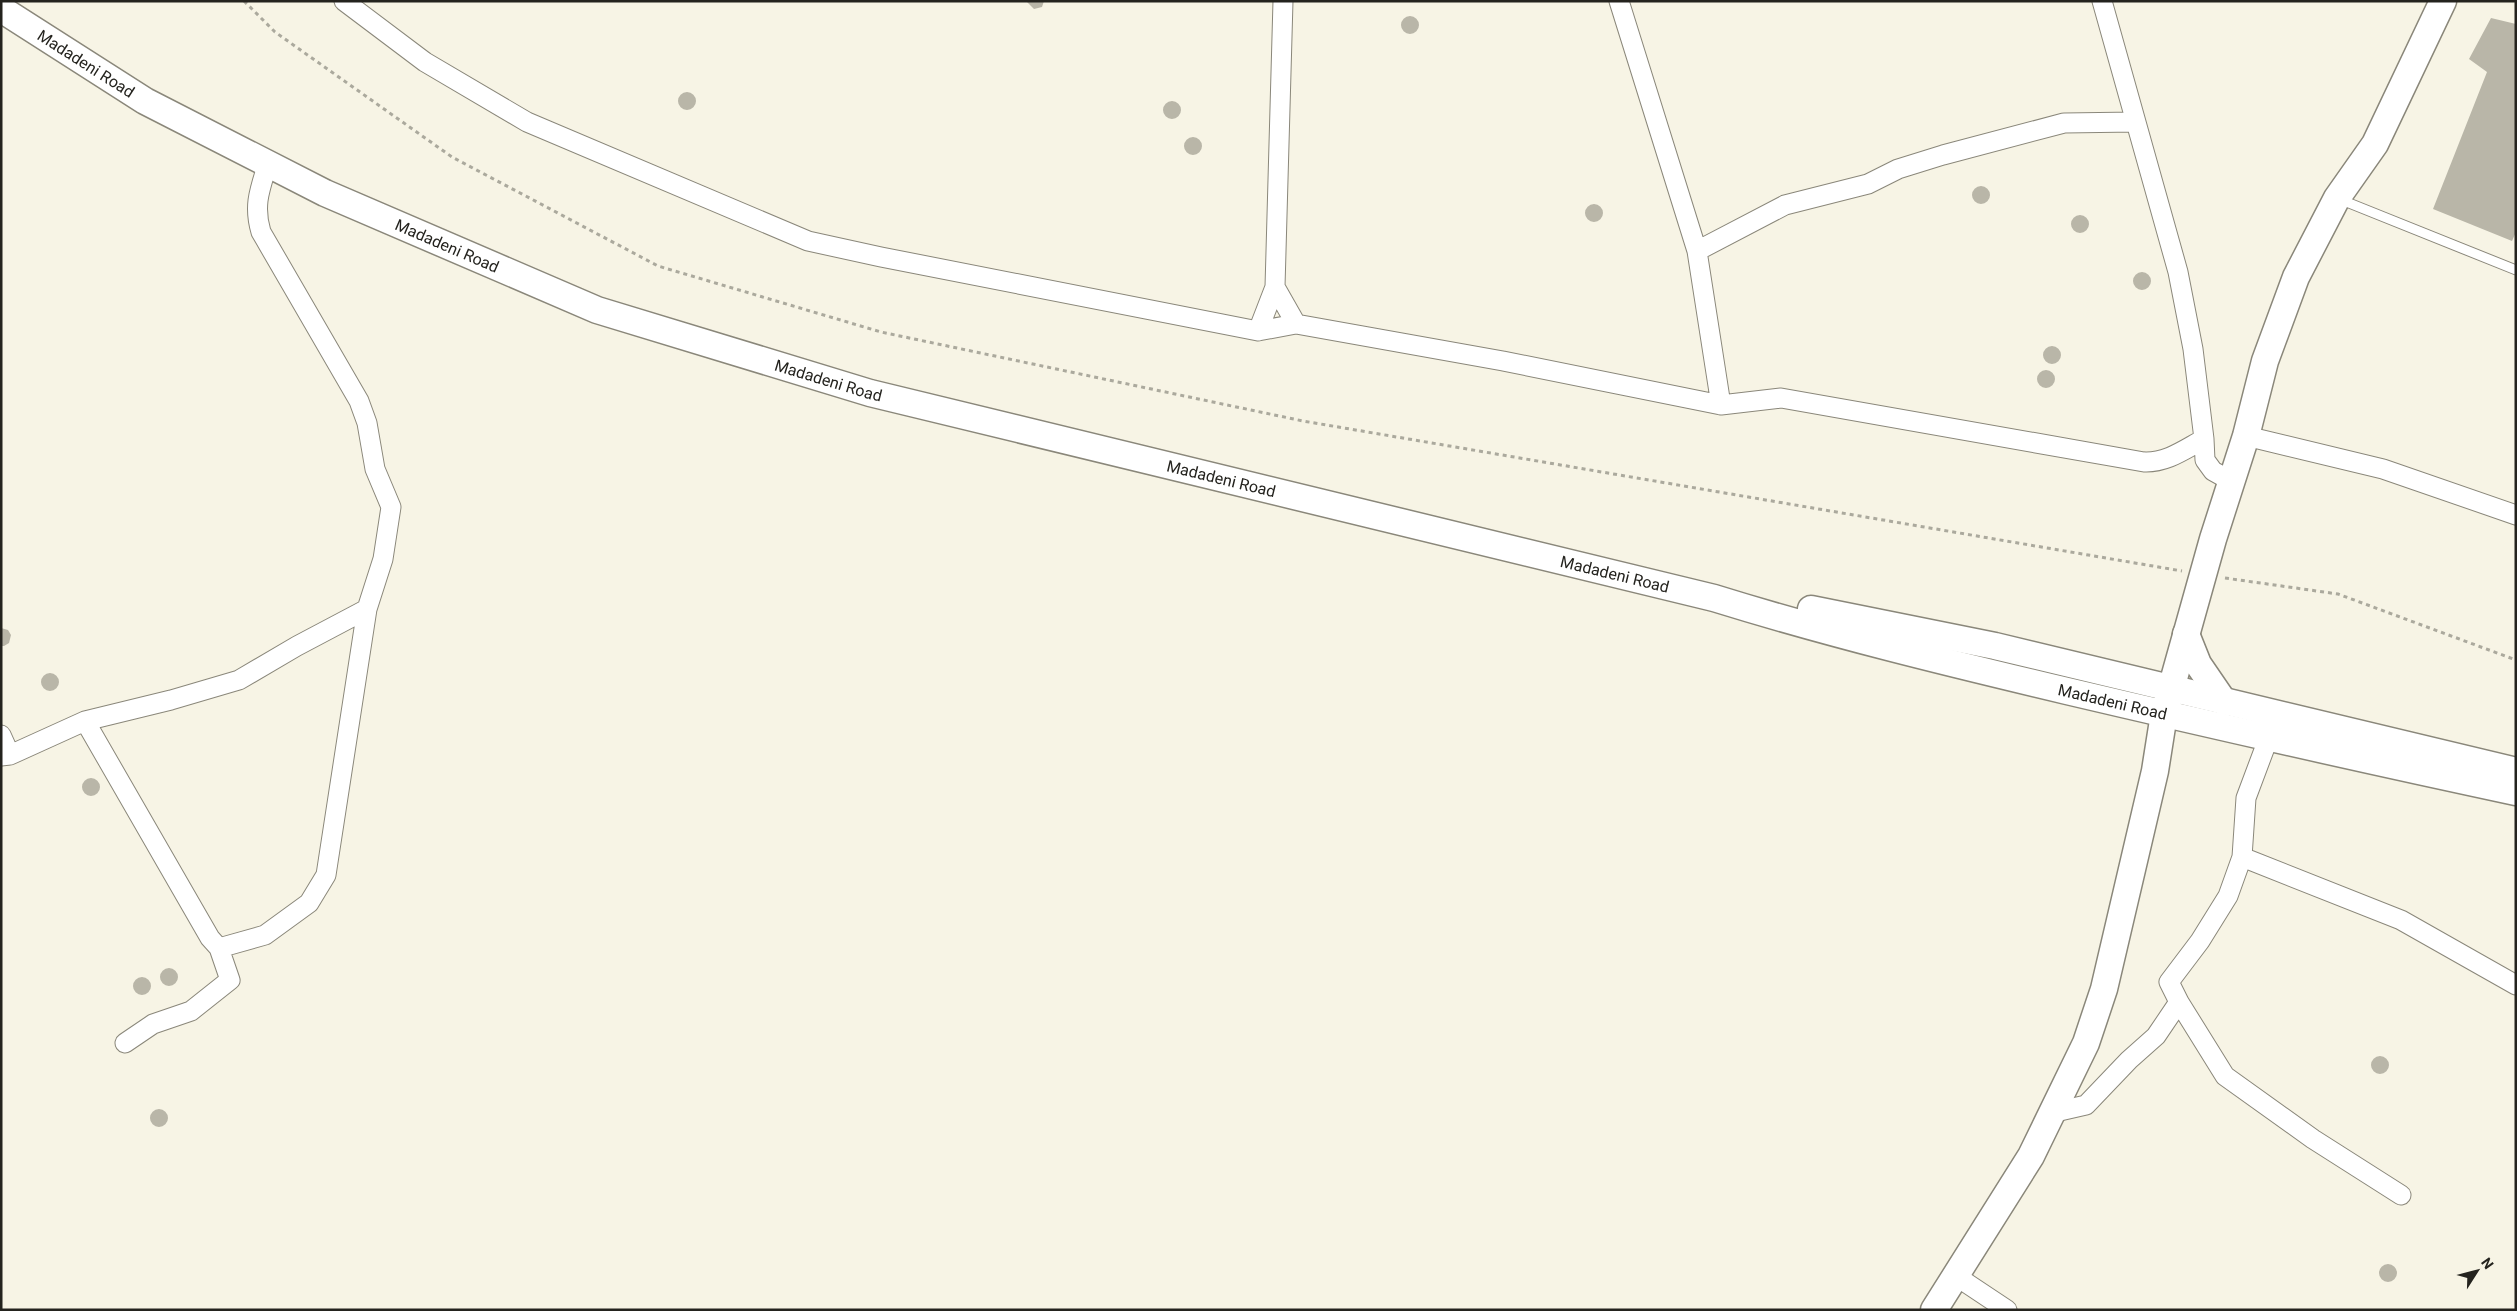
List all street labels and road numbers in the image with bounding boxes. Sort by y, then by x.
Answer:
street label: Madadeni Road [34,26,138,102]
street label: Madadeni Road [392,215,502,277]
street label: Madadeni Road [772,356,884,406]
street label: Madadeni Road [1165,456,1278,501]
street label: Madadeni Road [1558,552,1671,597]
street label: Madadeni Road [2056,680,2169,724]

